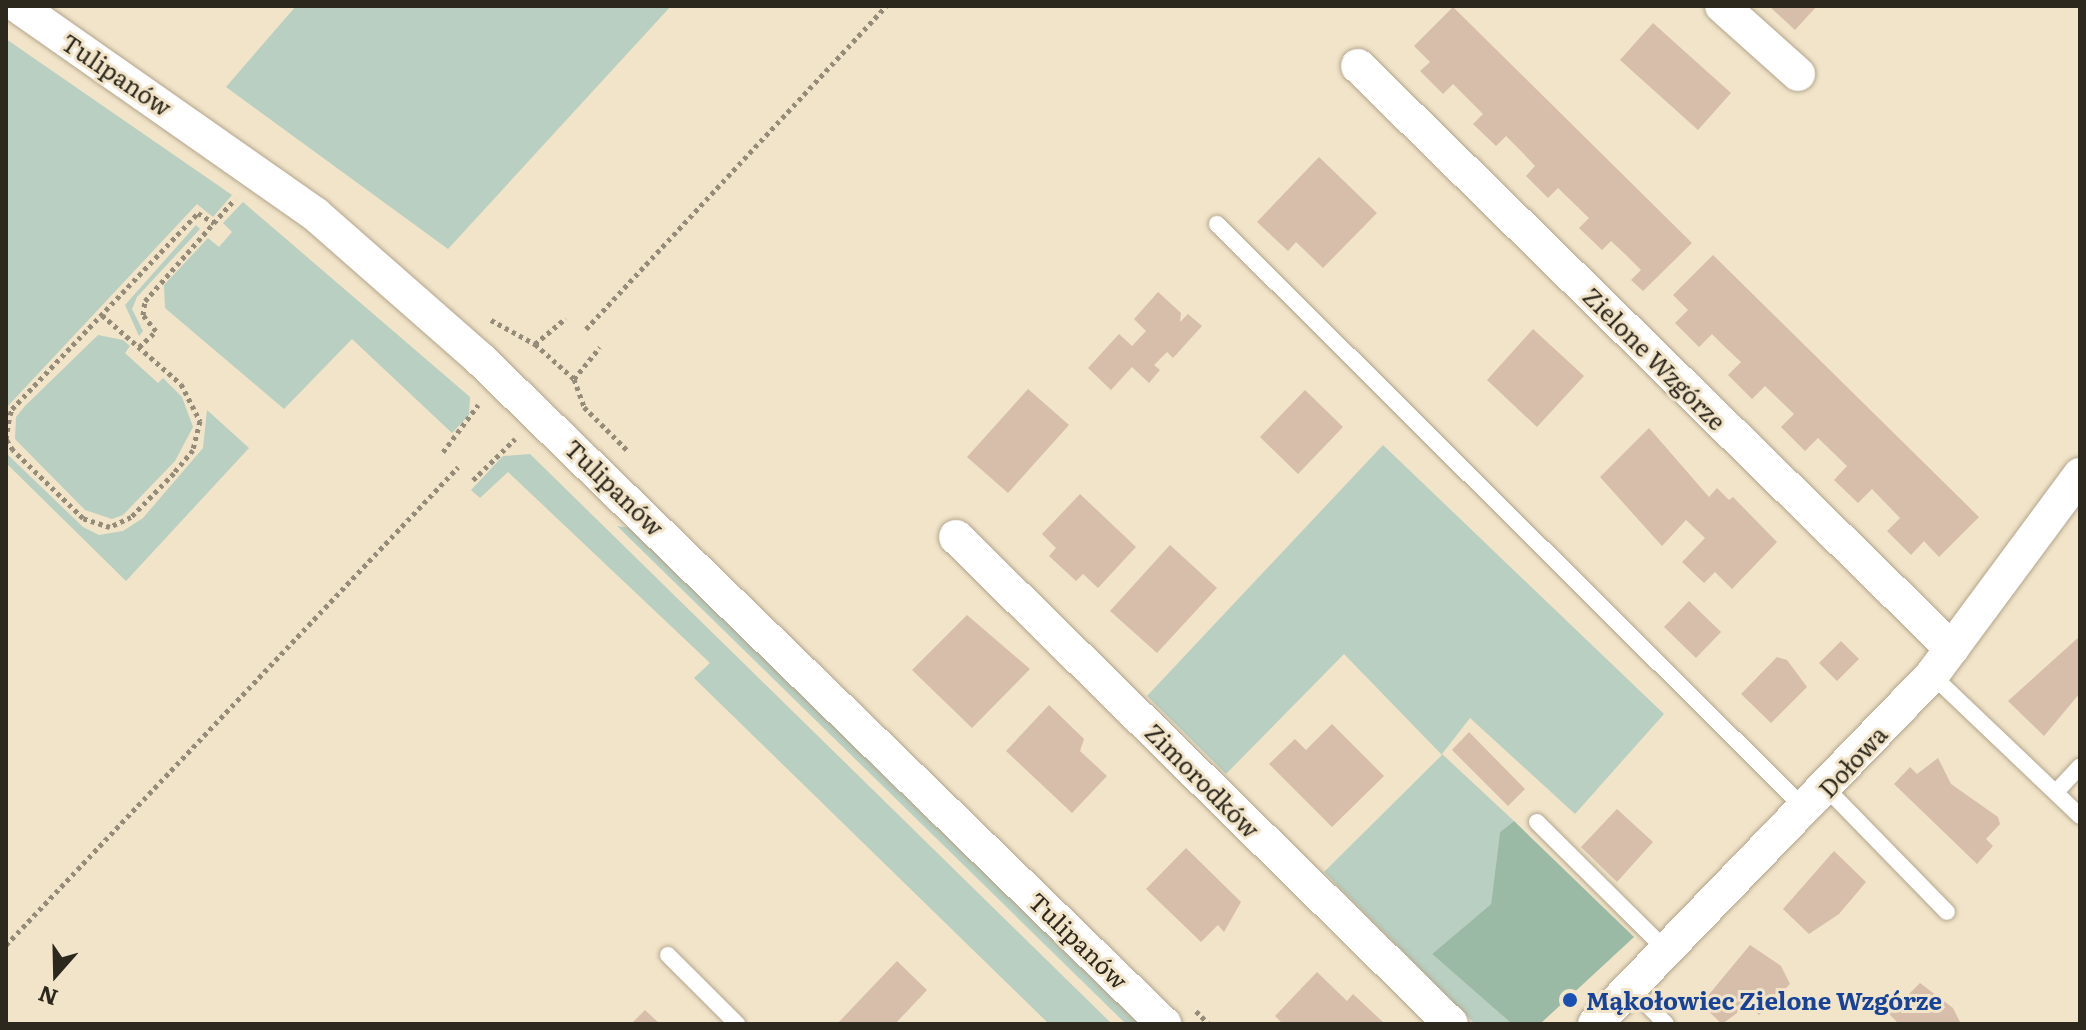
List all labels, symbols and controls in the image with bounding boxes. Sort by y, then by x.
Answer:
street label: Tulipanów [57,27,177,121]
street label: Zielone Wzgórze [1578,281,1732,435]
street label: Tulipanów [560,433,670,541]
street label: Zimorodków [1140,717,1266,843]
street label: Dołowa [1812,719,1892,803]
street label: Tulipanów [1024,886,1134,994]
north arrow [16,934,96,1014]
text: N [33,978,62,1016]
place label: Mąkołowiec Zielone Wzgórze [1586,986,1942,1014]
marker: Mąkołowiec Zielone Wzgórze [1561,991,1579,1009]

